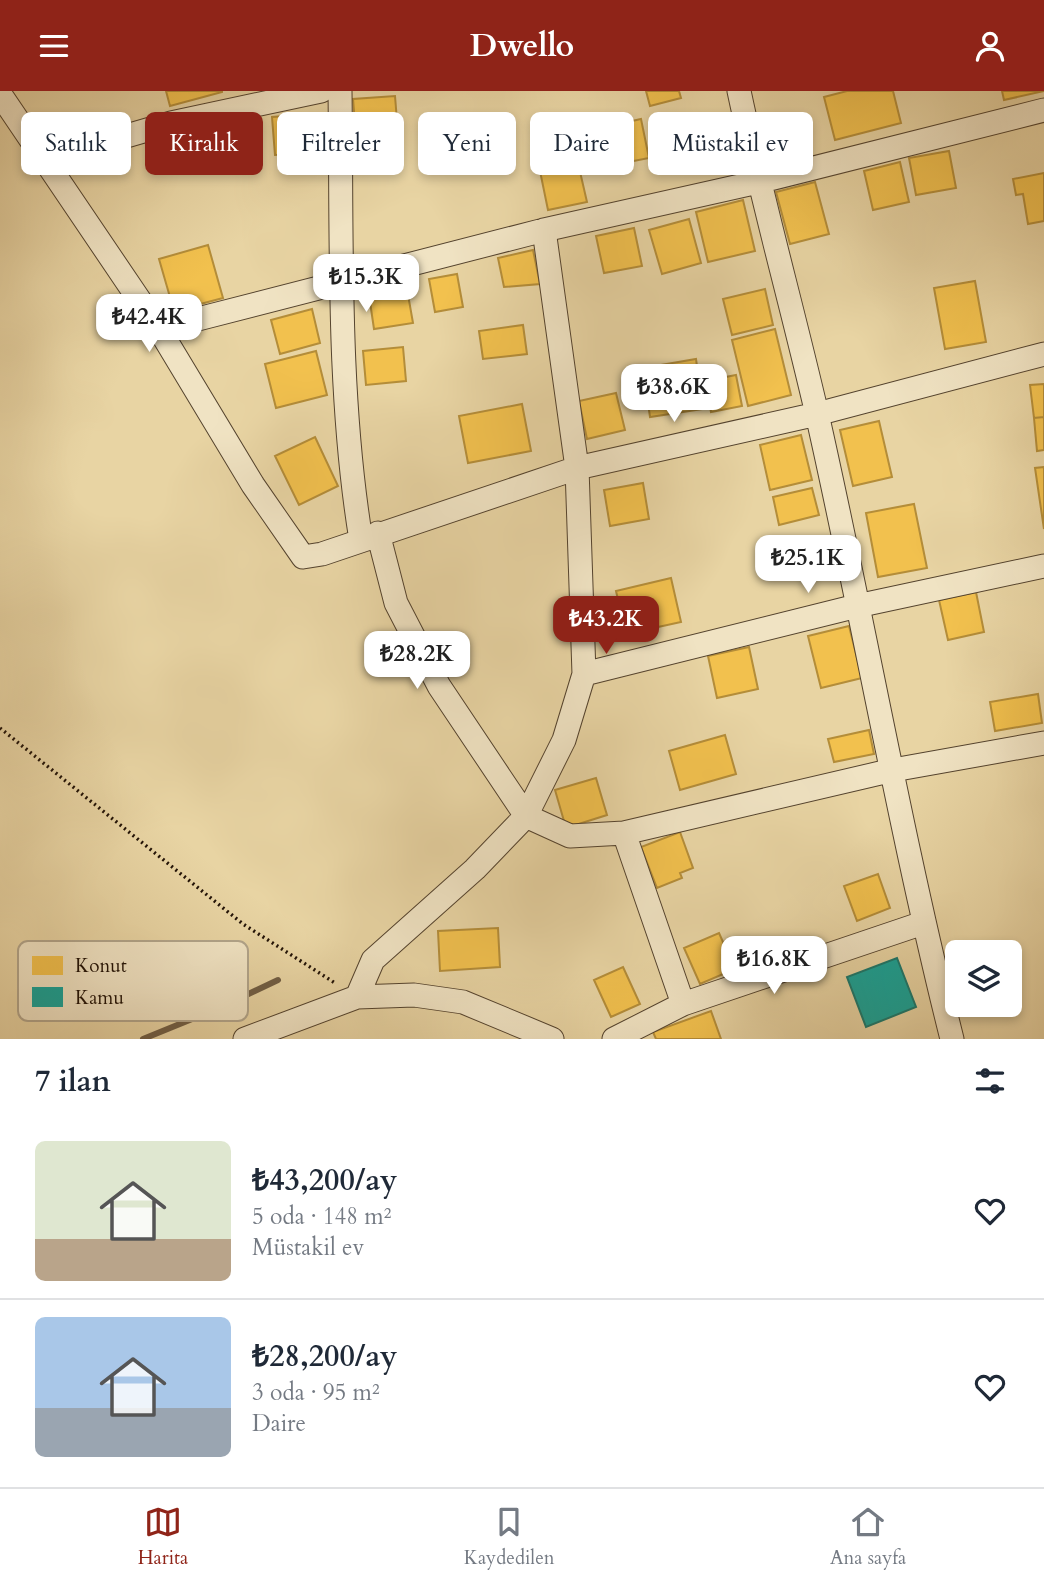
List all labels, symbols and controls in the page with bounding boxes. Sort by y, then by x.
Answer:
text: Dwello [470,24,574,68]
icon: menu [35,27,73,65]
icon: person [971,27,1009,65]
chip: Satılık [21,112,131,175]
chip: Kiralık [145,112,263,175]
chip: Filtreler [277,112,404,175]
chip: Yeni [418,112,516,175]
chip: Daire [530,112,634,175]
chip: Müstakil ev [648,112,813,175]
pin: ₺15.3K [309,255,423,314]
text: ₺15.3K [329,261,403,292]
pin: ₺42.4K [92,295,206,354]
text: ₺42.4K [112,301,186,332]
pin: ₺38.6K [617,365,731,424]
text: ₺38.6K [637,371,711,402]
pin: ₺25.1K [751,535,865,595]
text: ₺25.1K [771,542,845,573]
pin: ₺43.2K [549,596,663,656]
text: ₺43.2K [569,603,643,634]
pin: ₺28.2K [360,631,474,691]
text: ₺28.2K [380,638,454,669]
pin: ₺16.8K [717,937,831,996]
map controls [945,940,1022,1017]
button: layers [945,940,1022,1017]
legend [18,941,248,1021]
text: ₺16.8K [737,943,811,974]
text: Konut [75,953,127,979]
text: Kamu [75,985,124,1011]
text: 7 ilan [35,1061,111,1102]
icon: filters [971,1062,1009,1100]
text: ₺43,200/ay [252,1160,397,1201]
icon: home [91,1169,175,1253]
icon: heart [971,1192,1009,1230]
text: 5 oda · 148 m² [252,1201,391,1232]
text: Müstakil ev [252,1232,364,1263]
text: ₺28,200/ay [252,1336,397,1377]
icon: home [91,1345,175,1429]
icon: heart [971,1368,1009,1406]
text: 3 oda · 95 m² [252,1377,380,1408]
text: Daire [252,1408,306,1439]
tab: Harita [138,1503,188,1571]
tab: Kaydedilen [464,1503,555,1571]
tab: Ana sayfa [830,1503,906,1571]

